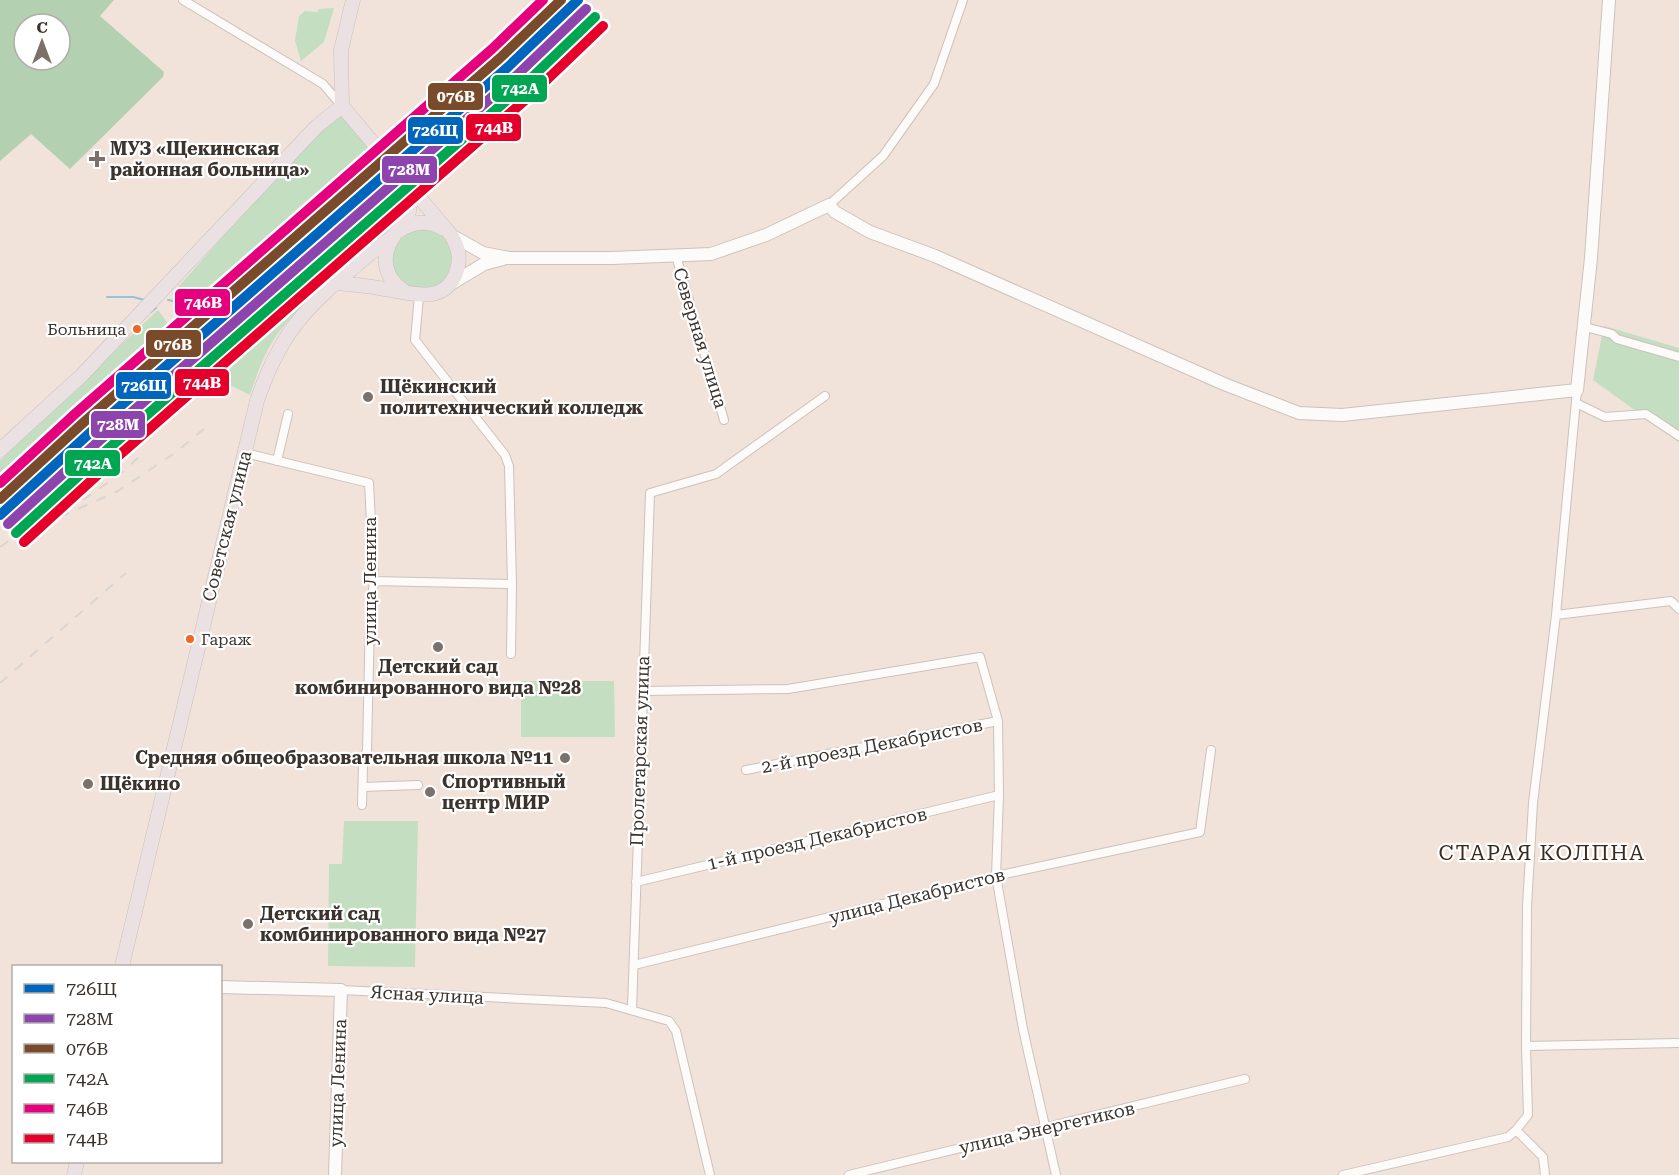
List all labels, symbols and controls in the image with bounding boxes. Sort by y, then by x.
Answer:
north arrow [12,12,72,72]
text: С [36,18,48,37]
line badge: 742А [491,74,548,103]
text: 742А [501,79,540,98]
line badge: 076В [427,82,484,111]
text: 076В [437,87,475,106]
line badge: 744В [465,113,522,142]
line badge: 726Щ [407,116,464,145]
text: 744В [475,118,513,137]
text: 726Щ [412,121,458,140]
place label: МУЗ «Щекинская районная больница» [110,138,310,180]
marker: МУЗ «Щекинская районная больница» [88,150,106,168]
line badge: 728М [381,155,438,184]
text: 728М [388,160,430,179]
street label: Северная улица [669,265,732,411]
line badge: 746В [174,288,231,317]
text: 746В [184,293,222,312]
place label: Больница [47,320,126,339]
marker: Больница [131,323,143,335]
line badge: 076В [145,329,202,358]
text: 076В [154,335,192,354]
line badge: 744В [174,368,230,397]
line badge: 726Щ [115,371,172,400]
text: 744В [183,373,221,392]
text: 726Щ [121,376,167,395]
place label: Щёкинский политехнический колледж [380,376,644,418]
marker: Щёкинский политехнический колледж [361,390,375,404]
line badge: 728М [90,410,146,439]
text: 728М [97,415,139,434]
street label: Советская улица [198,448,255,603]
line badge: 742А [64,449,121,477]
text: 742А [74,454,113,473]
street label: улица Ленина [359,516,380,645]
place label: Гараж [201,630,252,649]
marker: Гараж [184,633,196,645]
marker: Детский сад комбинированного вида №28 [431,640,445,654]
street label: Пролетарская улица [626,655,653,847]
place label: Детский сад комбинированного вида №28 [295,656,581,698]
street label: 2-й проезд Декабристов [759,714,984,777]
place label: Средняя общеобразовательная школа №11 [135,747,553,768]
marker: Средняя общеобразовательная школа №11 [558,751,572,765]
place label: Спортивный центр МИР [442,771,566,813]
place label: Щёкино [100,773,181,794]
marker: Щёкино [81,777,95,791]
marker: Спортивный центр МИР [423,785,437,799]
street label: 1-й проезд Декабристов [705,803,929,874]
district label: СТАРАЯ КОЛПНА [1439,841,1645,865]
street label: улица Декабристов [827,864,1007,928]
place label: Детский сад комбинированного вида №27 [260,903,546,945]
marker: Детский сад комбинированного вида №27 [241,917,255,931]
legend [12,965,222,1163]
text: 726Щ [66,978,117,999]
street label: Ясная улица [370,981,485,1008]
text: 728М [66,1008,113,1029]
street label: улица Ленина [325,1018,350,1148]
text: 076В [66,1038,108,1059]
text: 742А [66,1068,109,1089]
street label: улица Энергетиков [957,1097,1137,1158]
text: 746В [66,1098,108,1119]
text: 744В [66,1128,108,1149]

